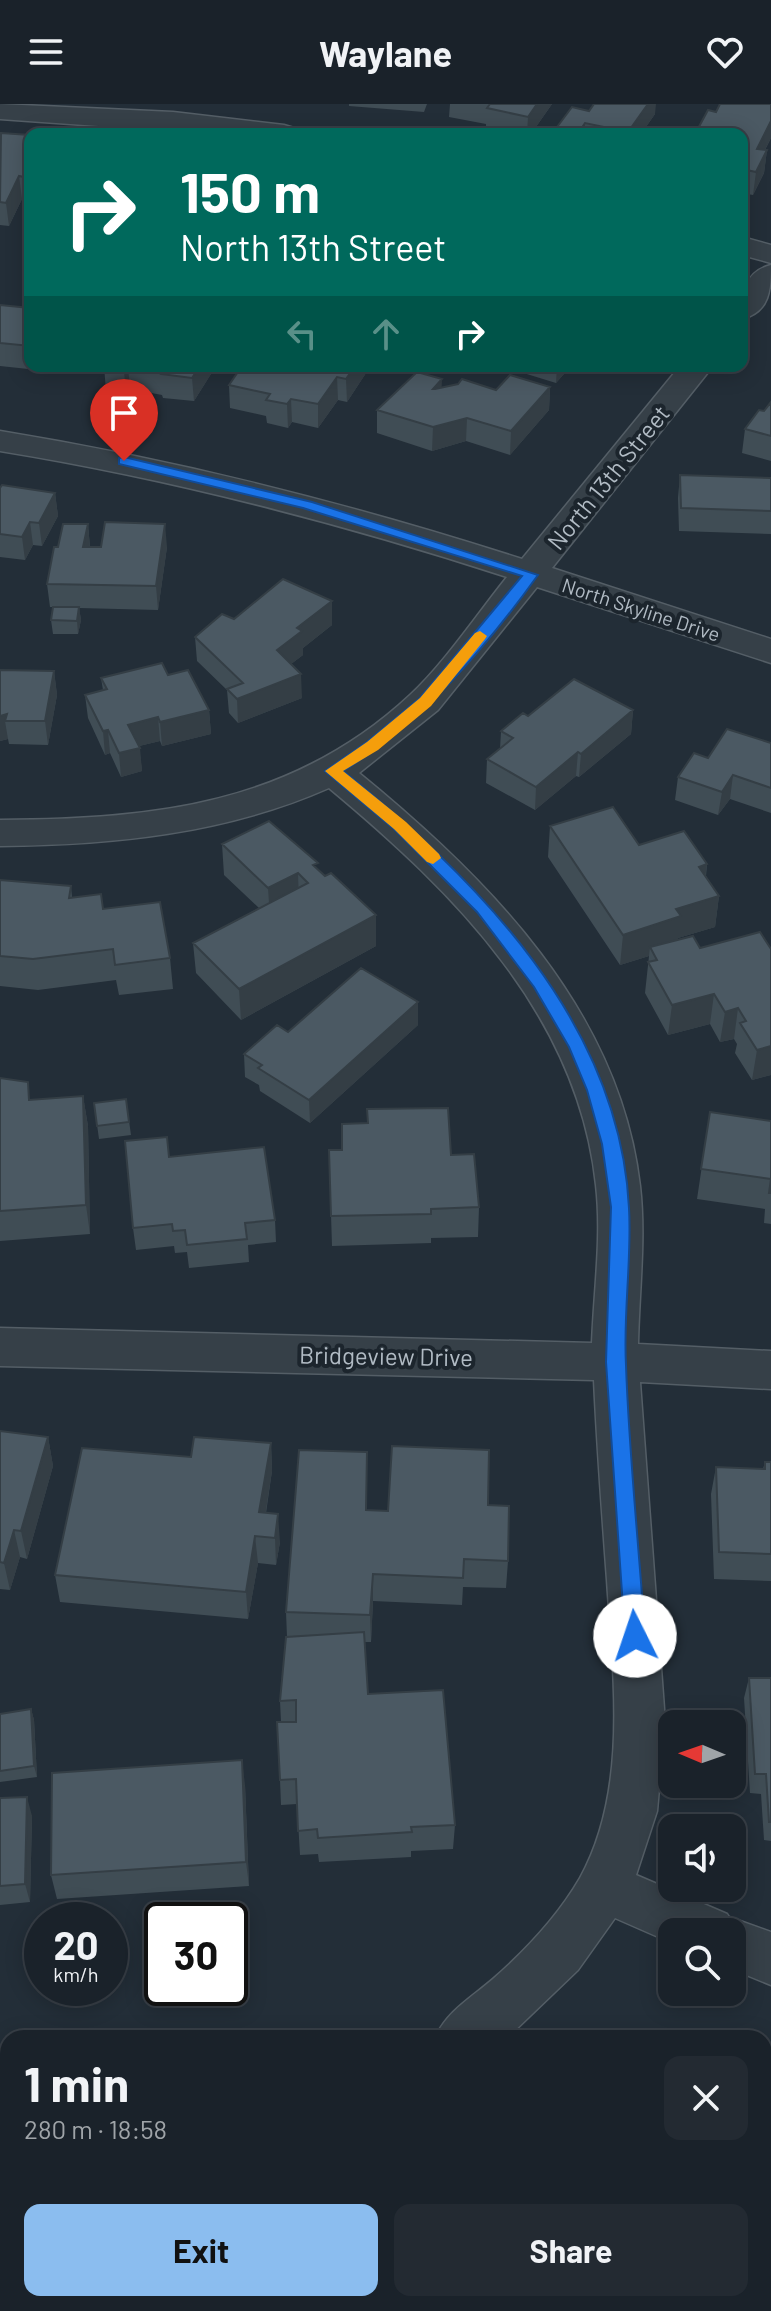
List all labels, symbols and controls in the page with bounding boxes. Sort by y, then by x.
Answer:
icon: menu [24,30,68,74]
icon: heart [703,30,747,74]
text: Waylane [319,31,452,74]
text: 150 m [180,157,320,224]
icon: right [48,160,152,264]
text: North 13th Street [180,225,446,268]
icon: left [280,312,324,356]
icon: ahead [364,312,408,356]
icon: right [448,312,492,356]
pin [90,379,158,461]
icon: arrive [102,391,146,435]
street label: North 13th Street [541,399,675,555]
street label: North Skyline Drive [559,572,723,646]
street label: Bridgeview Drive [299,1339,473,1372]
position arrow [593,1594,677,1678]
north arrow [658,1710,746,1798]
map controls [658,1710,746,2006]
button: sound [658,1814,746,1902]
speed limit sign: 30 [144,1902,248,2006]
button: search [658,1918,746,2006]
text: 20 [53,1920,99,1968]
text: km/h [53,1962,99,1986]
text: 1 min [24,2054,129,2112]
button: close [664,2056,748,2140]
text: 280 m · 18:58 [24,2113,167,2144]
button: Exit [24,2204,378,2296]
button: Share [394,2204,748,2296]

